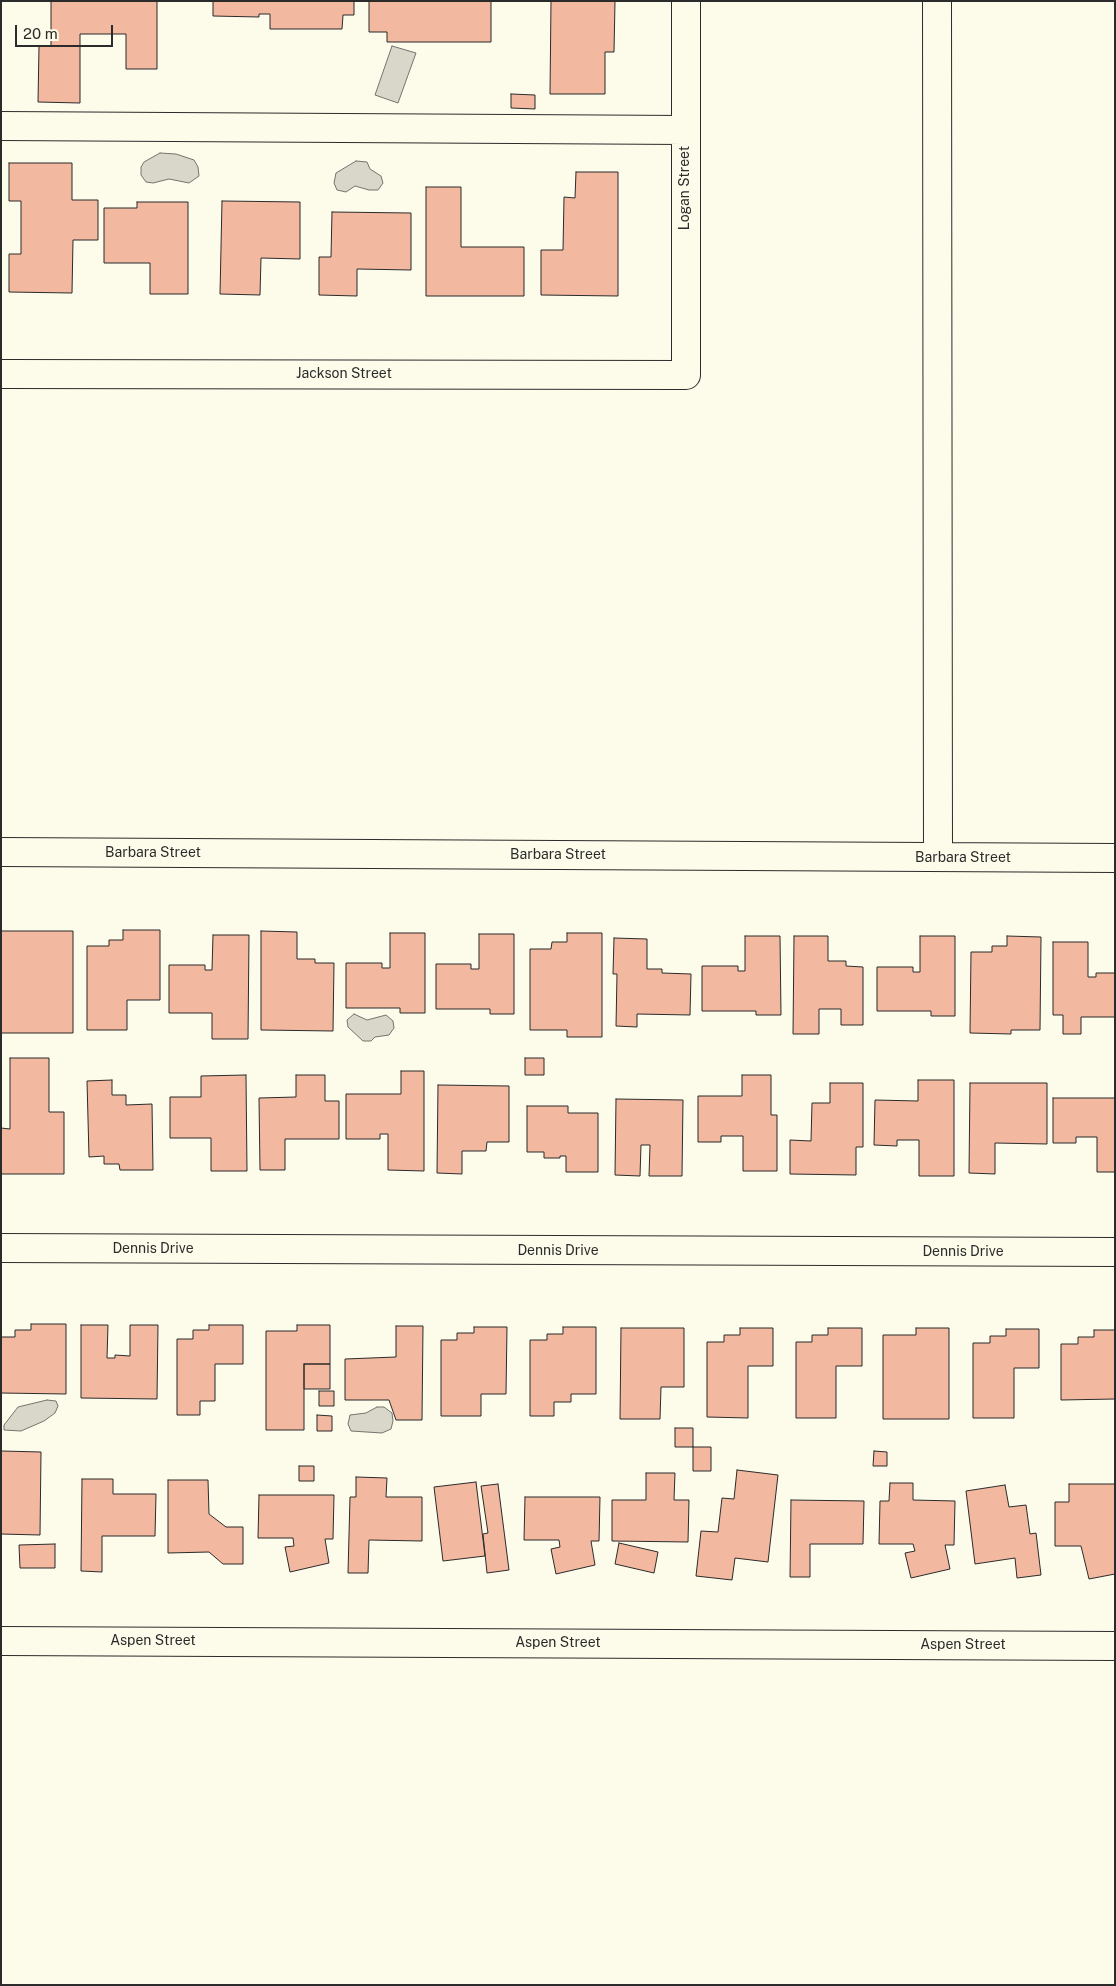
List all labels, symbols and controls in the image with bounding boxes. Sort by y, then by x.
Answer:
scale bar [18,15,115,47]
text: 20 m [23,25,58,42]
street label: Logan Street [677,146,693,230]
street label: Jackson Street [296,366,392,382]
street label: Barbara Street [105,845,201,861]
street label: Barbara Street [510,847,606,863]
street label: Barbara Street [915,850,1011,866]
street label: Dennis Drive [112,1241,194,1257]
street label: Dennis Drive [517,1243,599,1259]
street label: Dennis Drive [922,1244,1004,1260]
street label: Aspen Street [110,1633,196,1649]
street label: Aspen Street [515,1635,601,1651]
street label: Aspen Street [920,1637,1006,1653]

